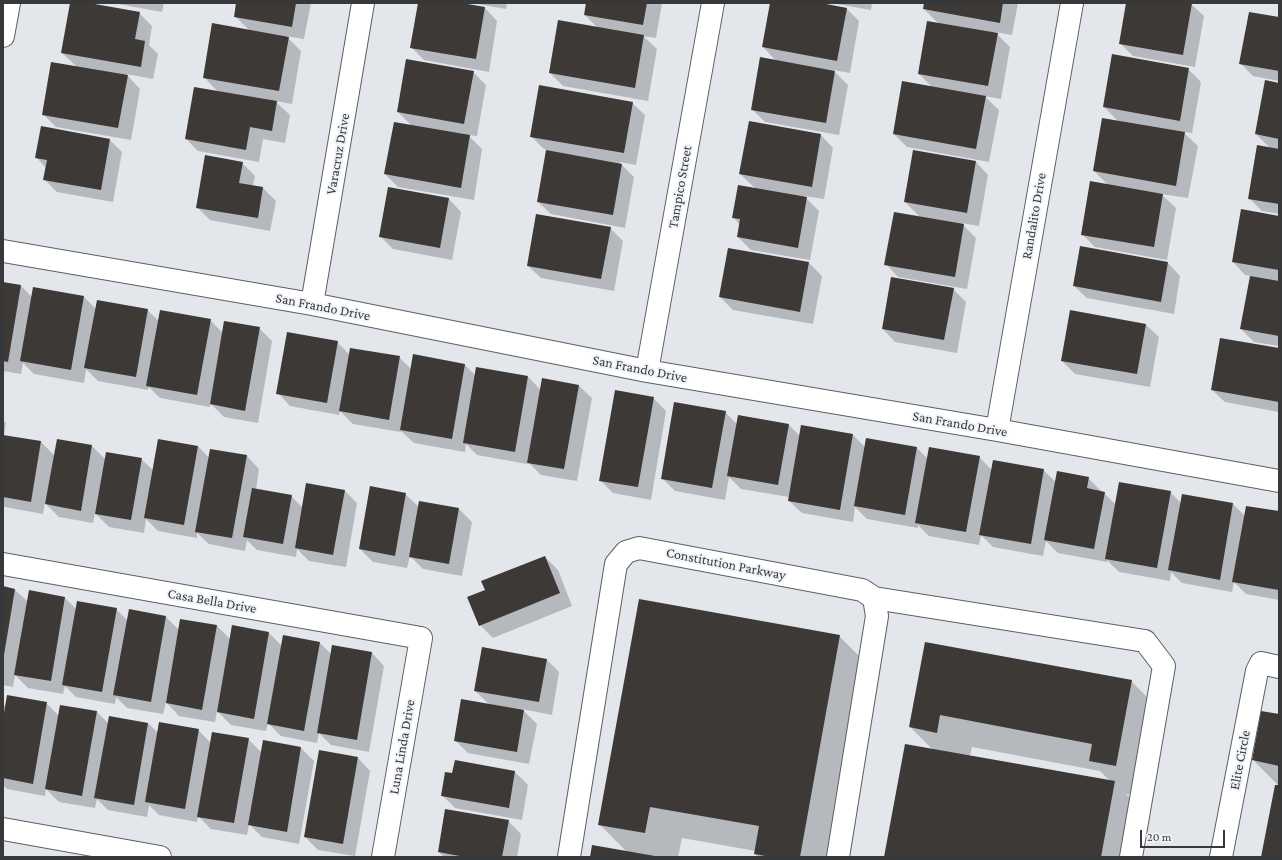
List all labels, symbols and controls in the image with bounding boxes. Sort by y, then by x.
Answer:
street label: Varacruz Drive [323,112,353,196]
street label: Tampico Street [664,144,696,230]
street label: Randalito Drive [1018,172,1050,260]
street label: San Frando Drive [274,290,372,324]
street label: San Frando Drive [591,352,689,386]
street label: San Frando Drive [911,407,1009,441]
street label: Constitution Parkway [665,544,787,584]
street label: Casa Bella Drive [166,585,258,617]
street label: Luna Linda Drive [385,698,419,796]
street label: Elite Circle [1226,729,1254,791]
scale bar [1142,822,1227,848]
text: 20 m [1147,830,1171,844]

